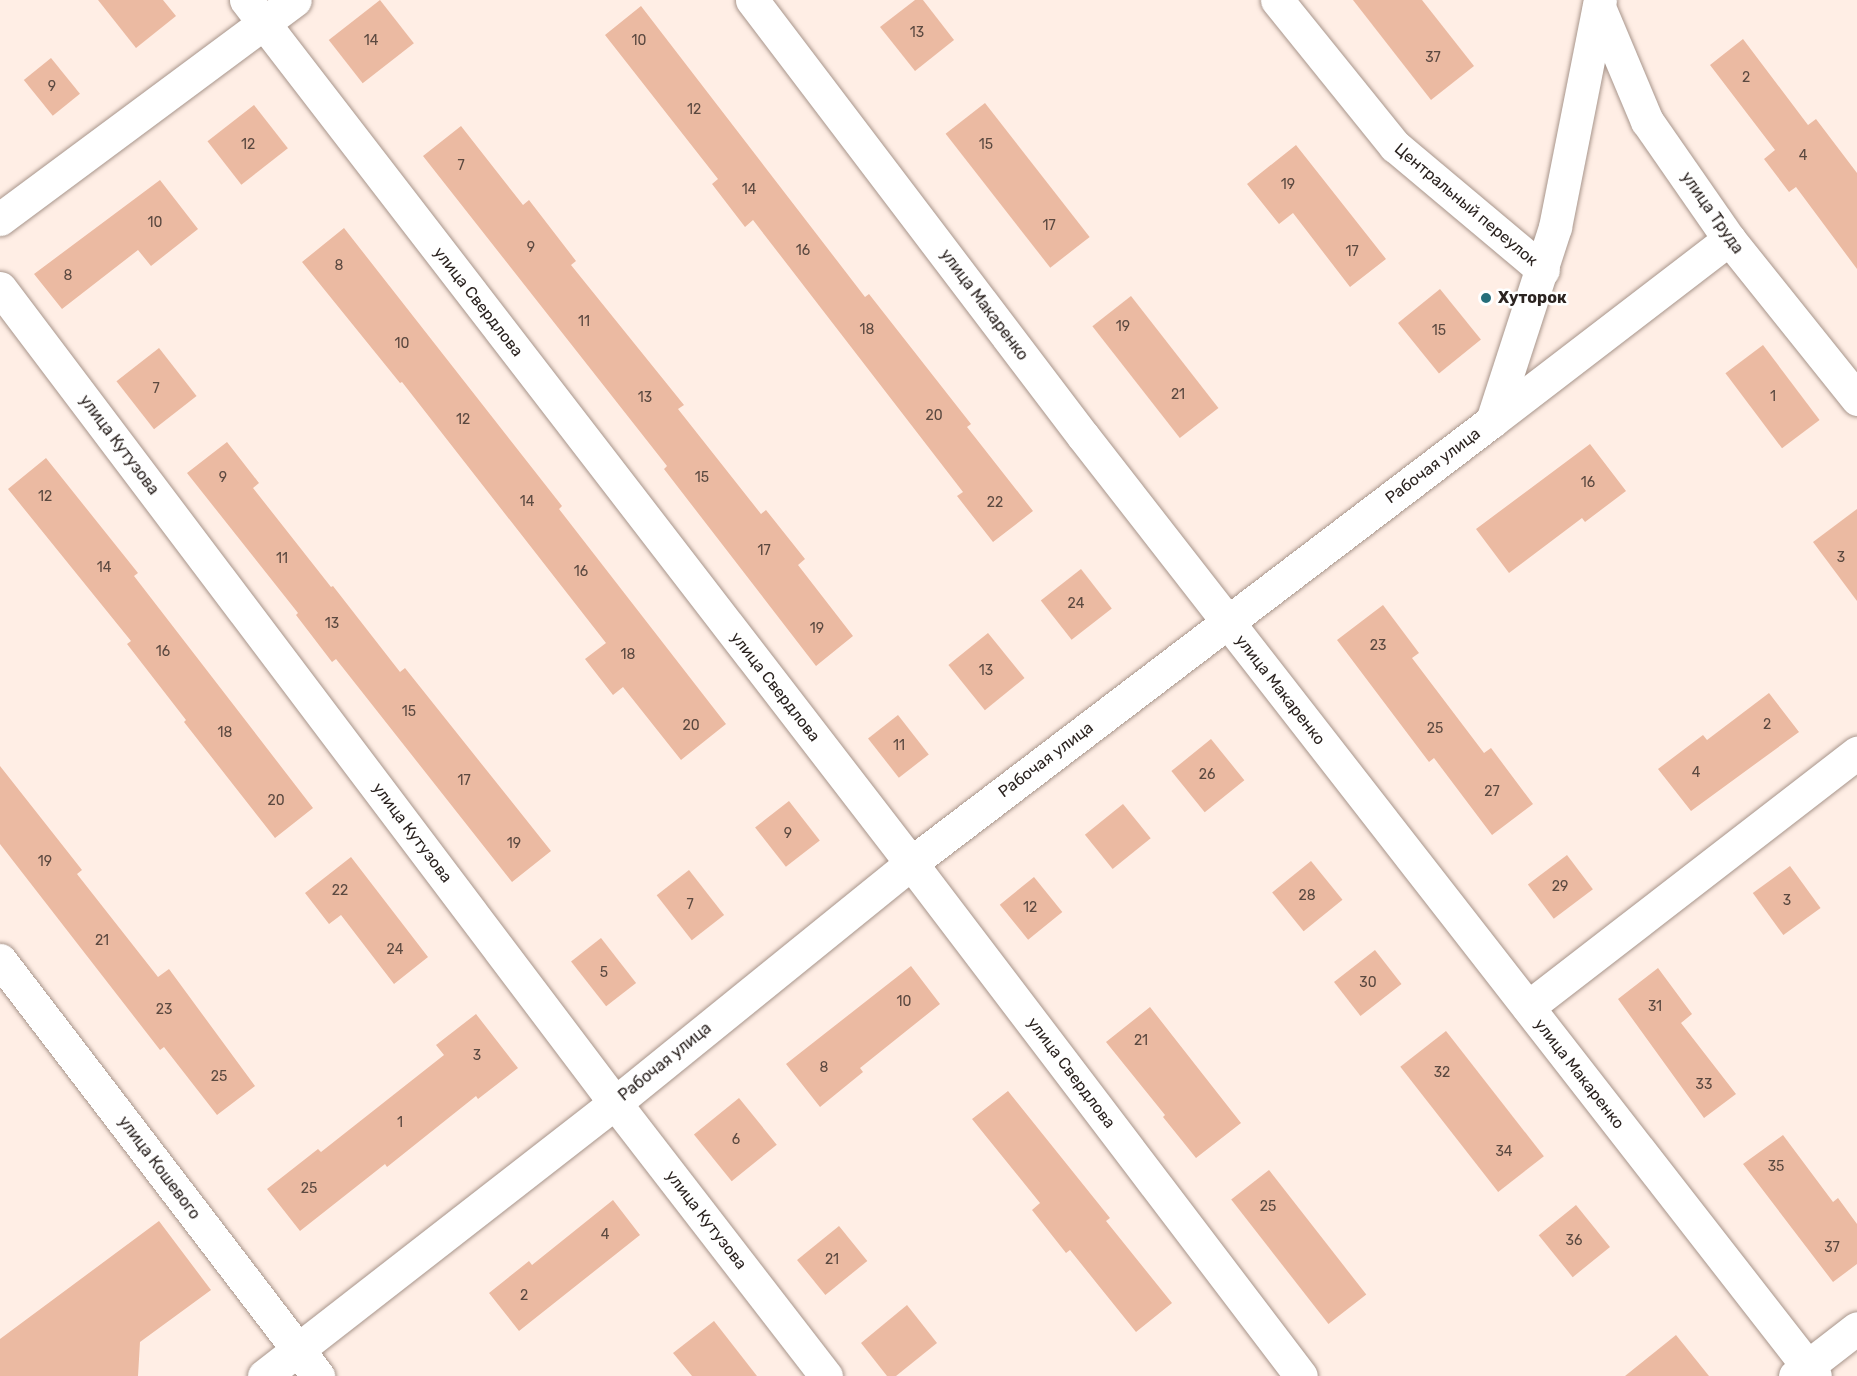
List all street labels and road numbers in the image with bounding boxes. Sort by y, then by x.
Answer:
street label: Центральный переулок [1391,140,1541,270]
street label: улица Труда [1677,168,1747,258]
street label: улица Свердлова [429,243,527,361]
street label: улица Макаренко [936,246,1032,364]
street label: улица Кутузова [75,391,163,499]
street label: Рабочая улица [1382,424,1484,508]
street label: улица Свердлова [726,628,824,746]
street label: улица Макаренко [1231,631,1329,749]
street label: Рабочая улица [995,718,1097,802]
street label: улица Кутузова [368,779,456,887]
street label: улица Свердлова [1023,1014,1119,1132]
street label: улица Макаренко [1530,1015,1628,1133]
street label: Рабочая улица [615,1019,715,1105]
street label: улица Кошевого [114,1113,204,1223]
street label: улица Кутузова [661,1167,751,1273]

